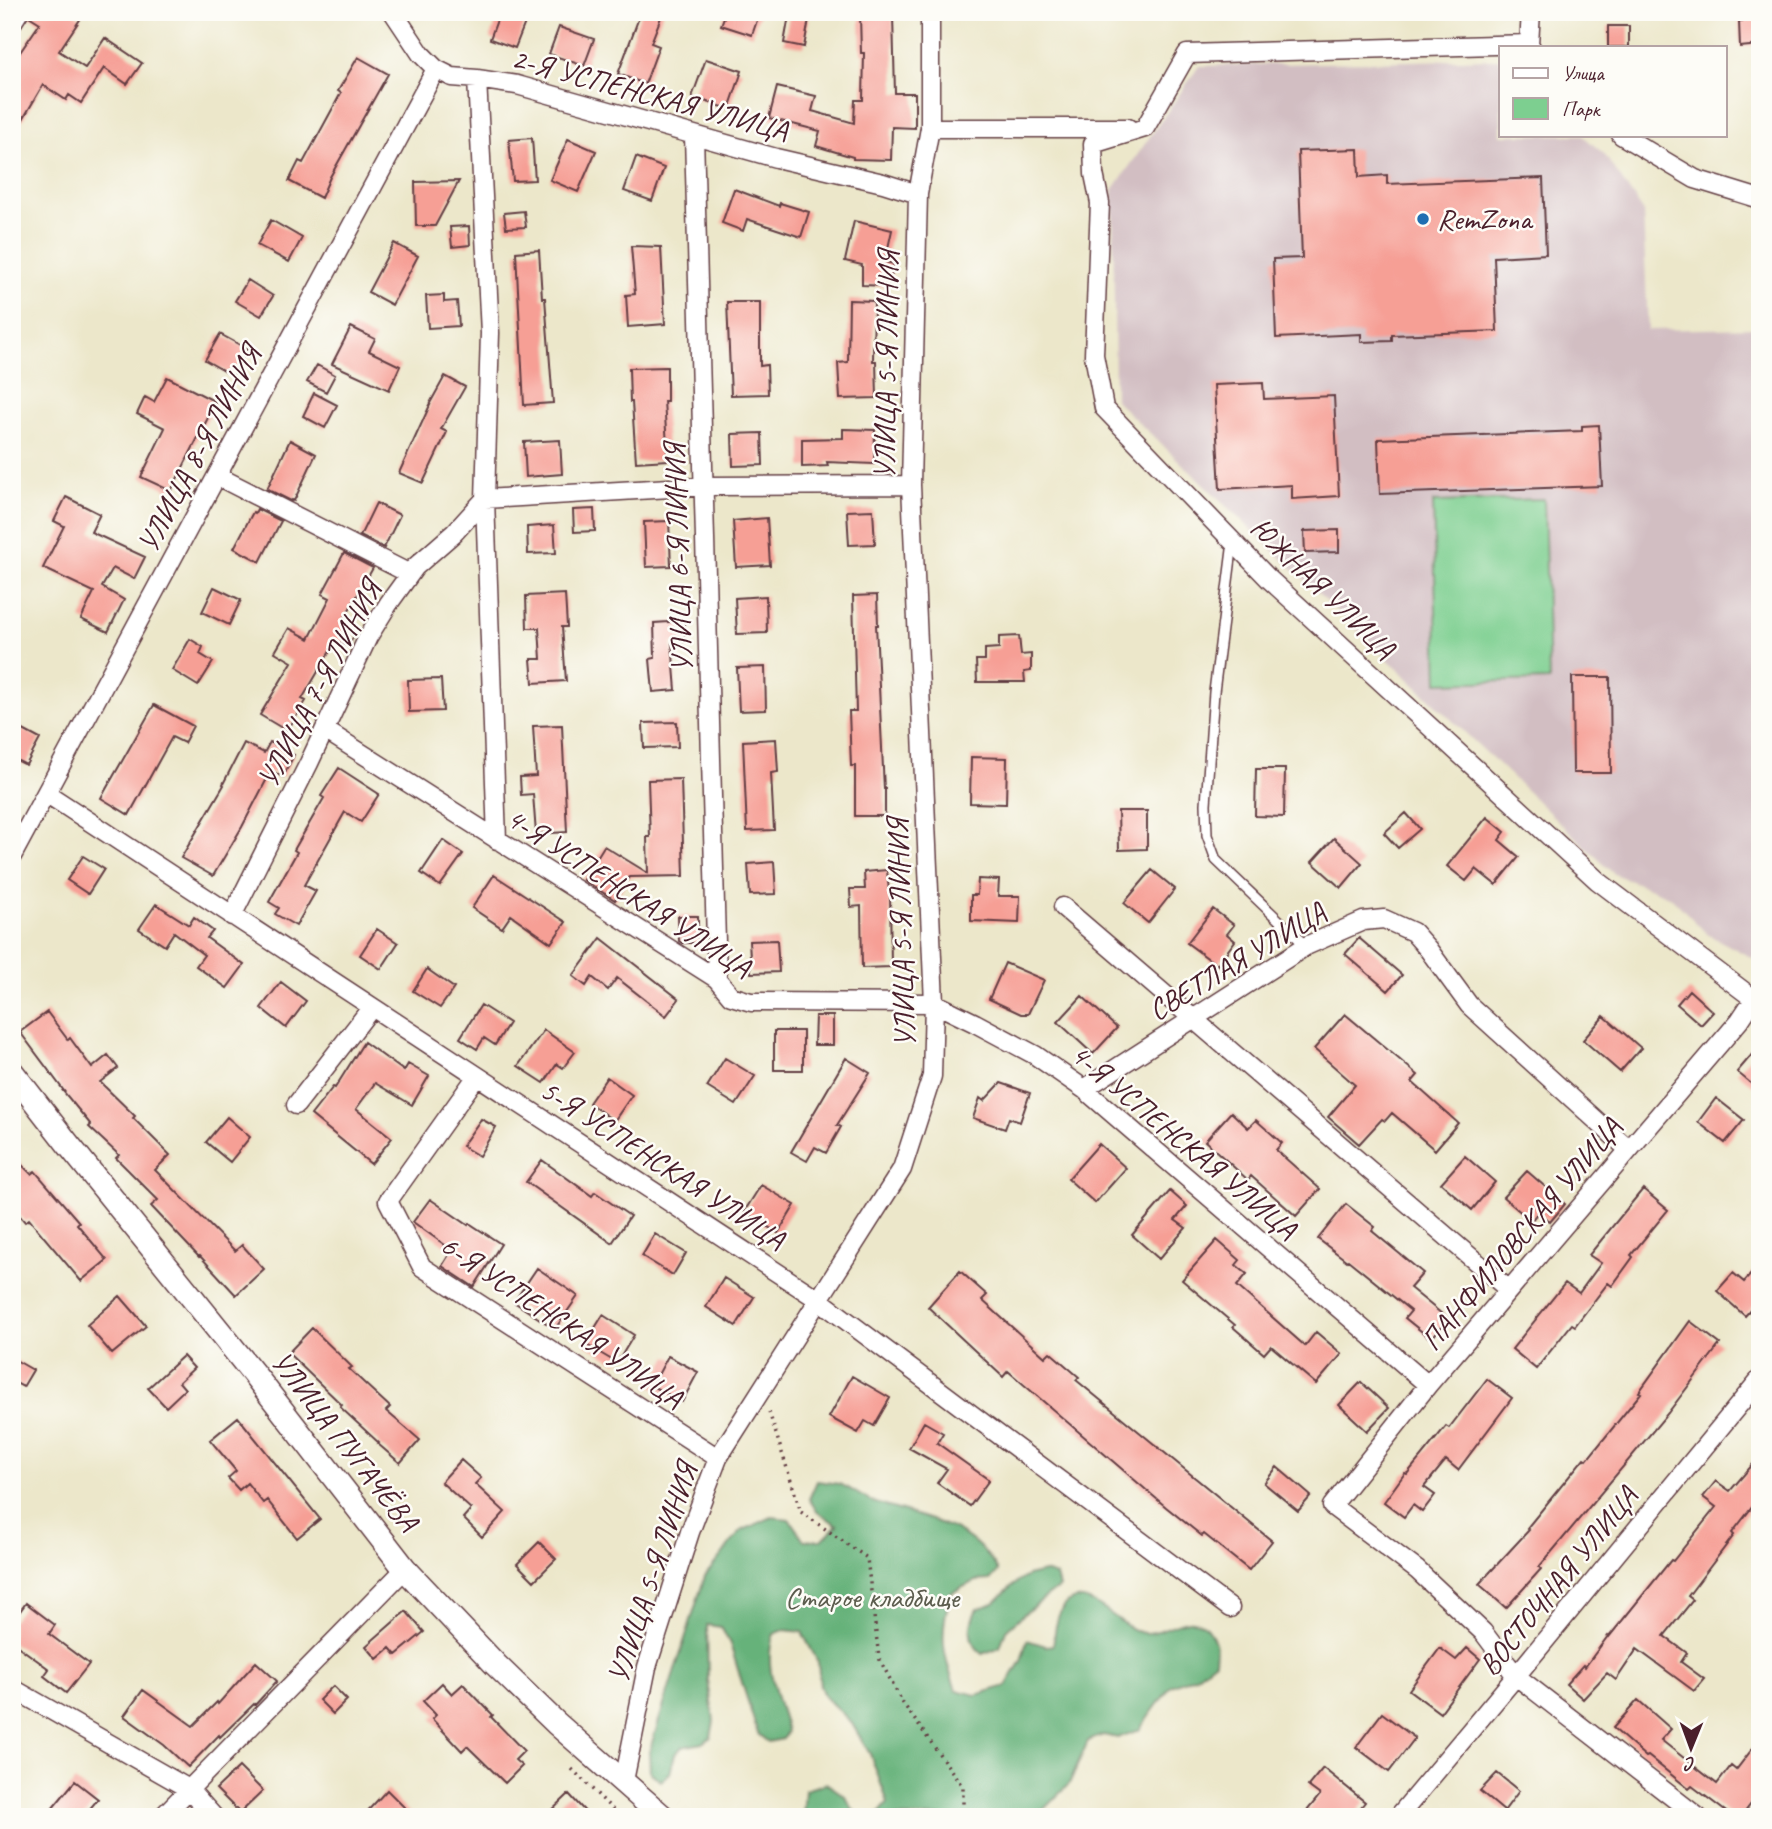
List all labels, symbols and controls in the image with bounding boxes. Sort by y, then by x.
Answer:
street label: 2-Я УСПЕНСКАЯ УЛИЦА [508,39,793,149]
legend [1499,46,1726,136]
text: Улица [1562,60,1605,86]
text: Парк [1562,96,1602,122]
place label: RemZona [1437,200,1534,238]
marker: RemZona [1415,211,1431,227]
street label: УЛИЦА 5-Я ЛИНИЯ [865,246,907,480]
street label: УЛИЦА 8-Я ЛИНИЯ [129,335,272,559]
street label: УЛИЦА 6-Я ЛИНИЯ [655,439,701,673]
street label: ЮЖНАЯ УЛИЦА [1242,509,1404,668]
street label: УЛИЦА 7-Я ЛИНИЯ [249,570,392,794]
street label: 4-Я УСПЕНСКАЯ УЛИЦА [499,799,759,986]
street label: УЛИЦА 5-Я ЛИНИЯ [878,814,924,1048]
street label: СВЕТЛАЯ УЛИЦА [1141,893,1333,1029]
street label: 4-Я УСПЕНСКАЯ УЛИЦА [1063,1035,1306,1248]
street label: 5-Я УСПЕНСКАЯ УЛИЦА [533,1071,793,1258]
street label: ПАНФИЛОВСКАЯ УЛИЦА [1412,1109,1630,1358]
street label: 6-Я УСПЕНСКАЯ УЛИЦА [433,1226,691,1417]
street label: УЛИЦА ПУГАЧЁВА [263,1343,428,1540]
street label: УЛИЦА 5-Я ЛИНИЯ [599,1454,707,1688]
street label: ВОСТОЧНАЯ УЛИЦА [1470,1477,1647,1683]
park label: Старое кладбище [785,1578,961,1616]
north arrow [1656,1714,1726,1784]
text: С [1683,1752,1696,1776]

